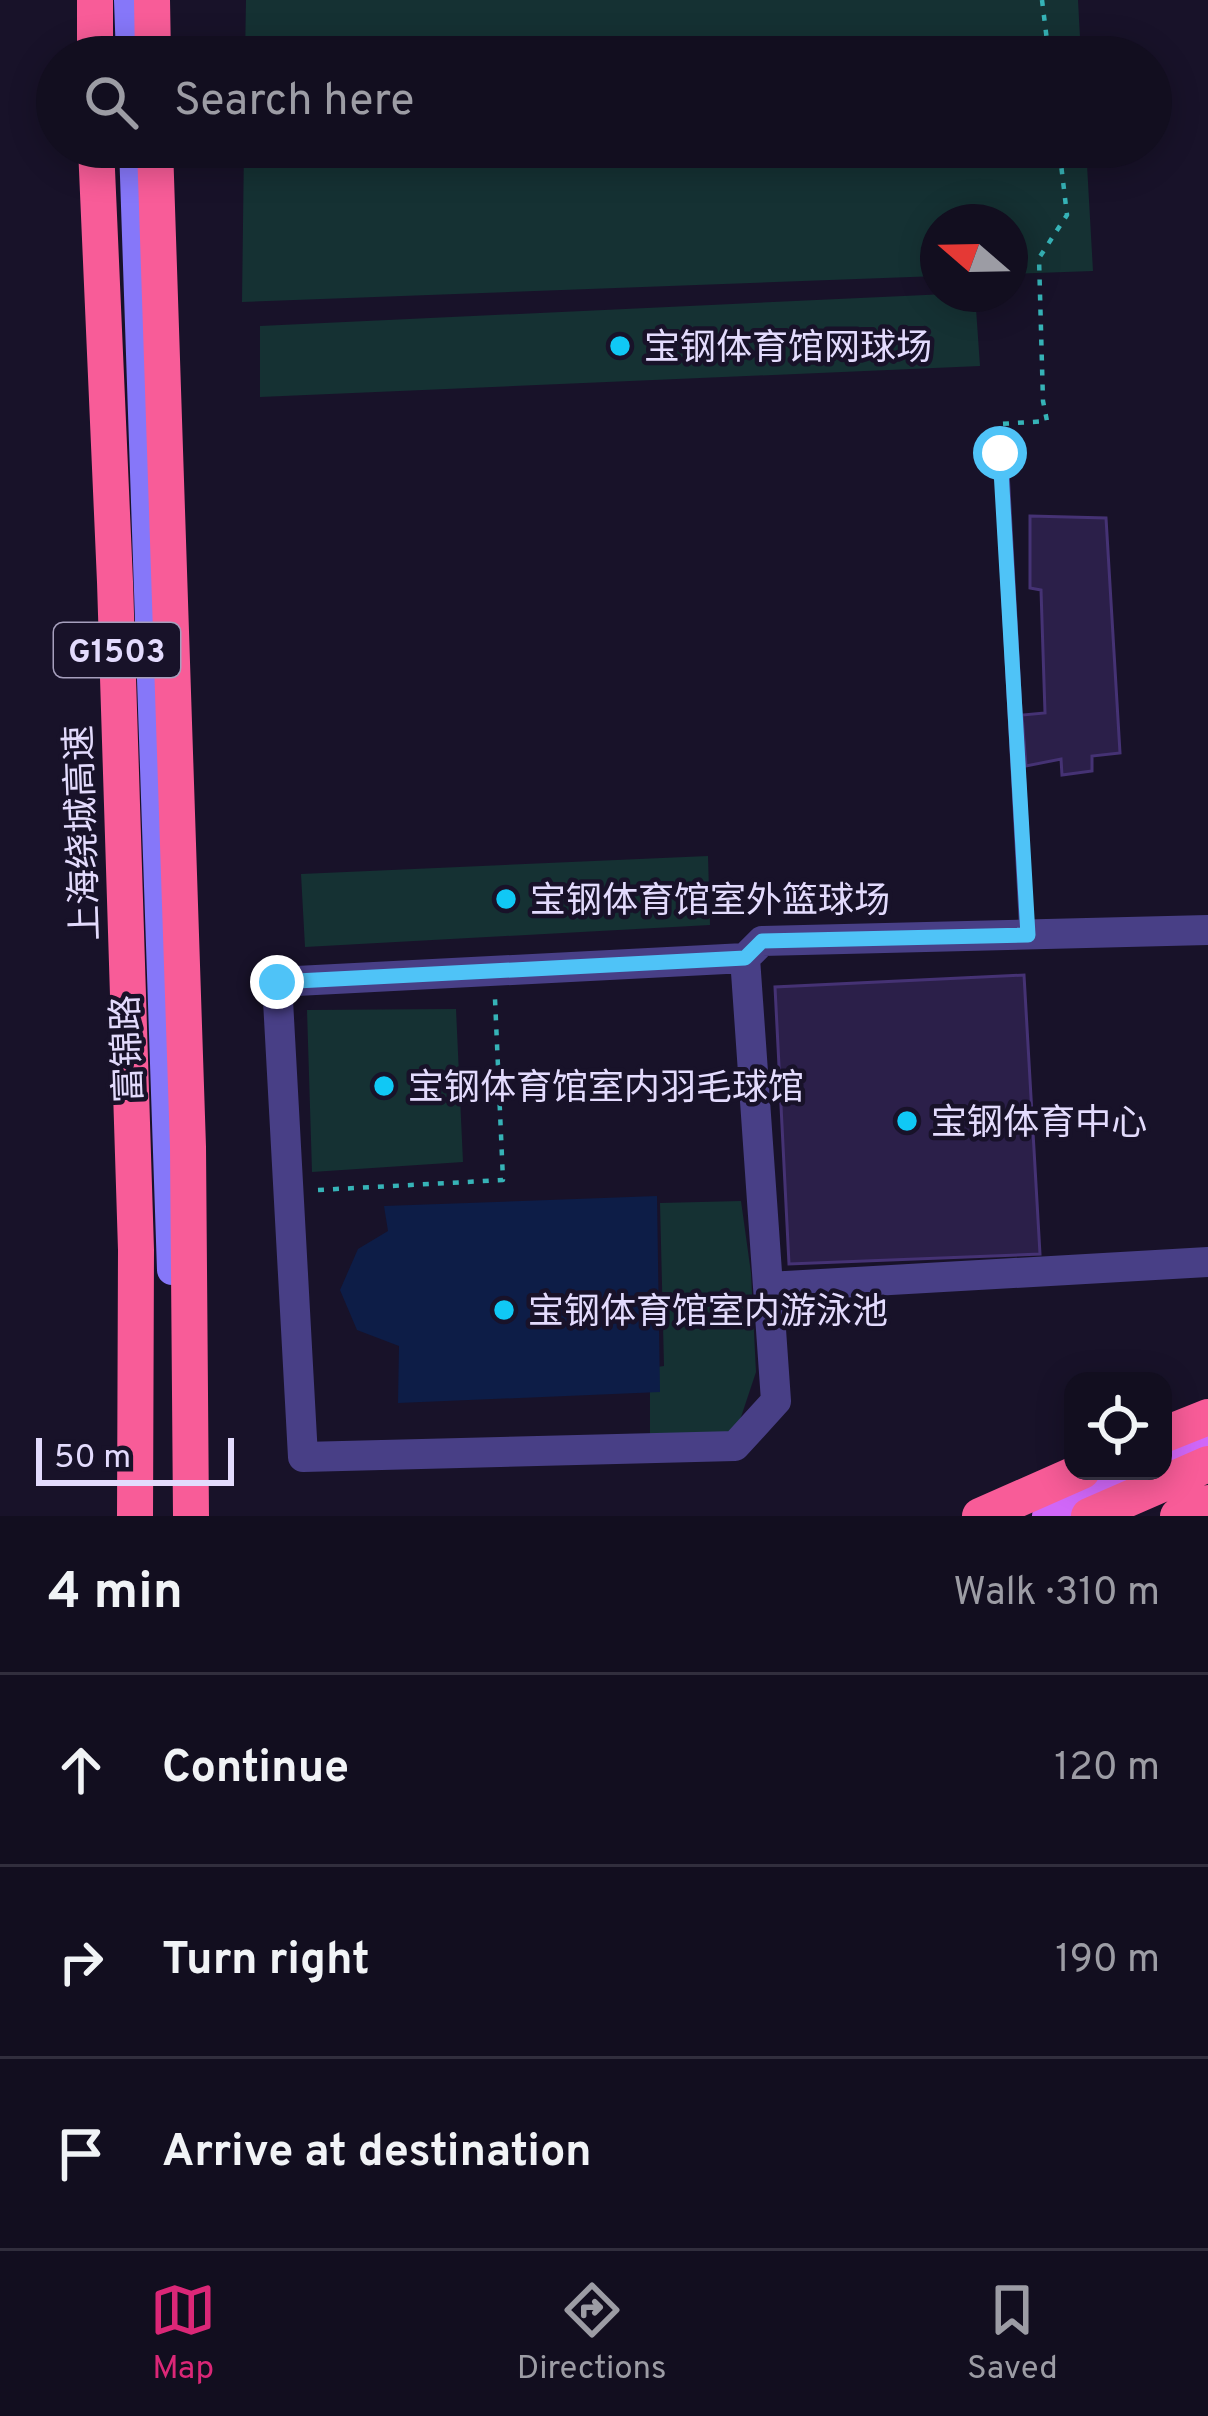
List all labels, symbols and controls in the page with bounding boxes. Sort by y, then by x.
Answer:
search box [36,36,1172,168]
icon: search [78,69,144,135]
text: Search here [174,74,414,131]
north arrow [920,204,1028,312]
place label: 宝钢体育馆网球场 [644,327,932,373]
marker: 宝钢体育馆网球场 [607,333,633,359]
route start [973,426,1027,480]
road number: G1503 [54,623,180,677]
street label: 上海绕城高速 [58,724,112,942]
place label: 宝钢体育馆室外篮球场 [530,880,890,926]
marker: 宝钢体育馆室外篮球场 [493,886,519,912]
route end [250,955,304,1009]
street label: 富锦路 [105,994,155,1104]
place label: 宝钢体育馆室内羽毛球馆 [408,1067,804,1113]
marker: 宝钢体育馆室内羽毛球馆 [371,1073,397,1099]
place label: 宝钢体育中心 [931,1102,1147,1148]
marker: 宝钢体育中心 [894,1108,920,1134]
place label: 宝钢体育馆室内游泳池 [528,1291,888,1337]
marker: 宝钢体育馆室内游泳池 [491,1297,517,1323]
map controls [1064,1372,1172,1480]
button: locate [1064,1372,1172,1480]
scale bar [36,1432,234,1485]
text: 50 m [54,1438,131,1480]
text: 4 min [48,1562,183,1627]
text: Walk · 310 m [953,1570,1160,1619]
icon: ahead [48,1737,114,1803]
text: Continue [162,1741,349,1798]
text: 120 m [1054,1745,1160,1794]
icon: right [48,1929,114,1995]
text: Turn right [162,1933,370,1990]
text: 190 m [1055,1937,1160,1986]
icon: arrive [48,2121,114,2187]
text: Arrive at destination [162,2125,592,2182]
tab: Map [150,2277,216,2391]
tab: Directions [517,2277,667,2391]
tab: Saved [967,2277,1058,2391]

